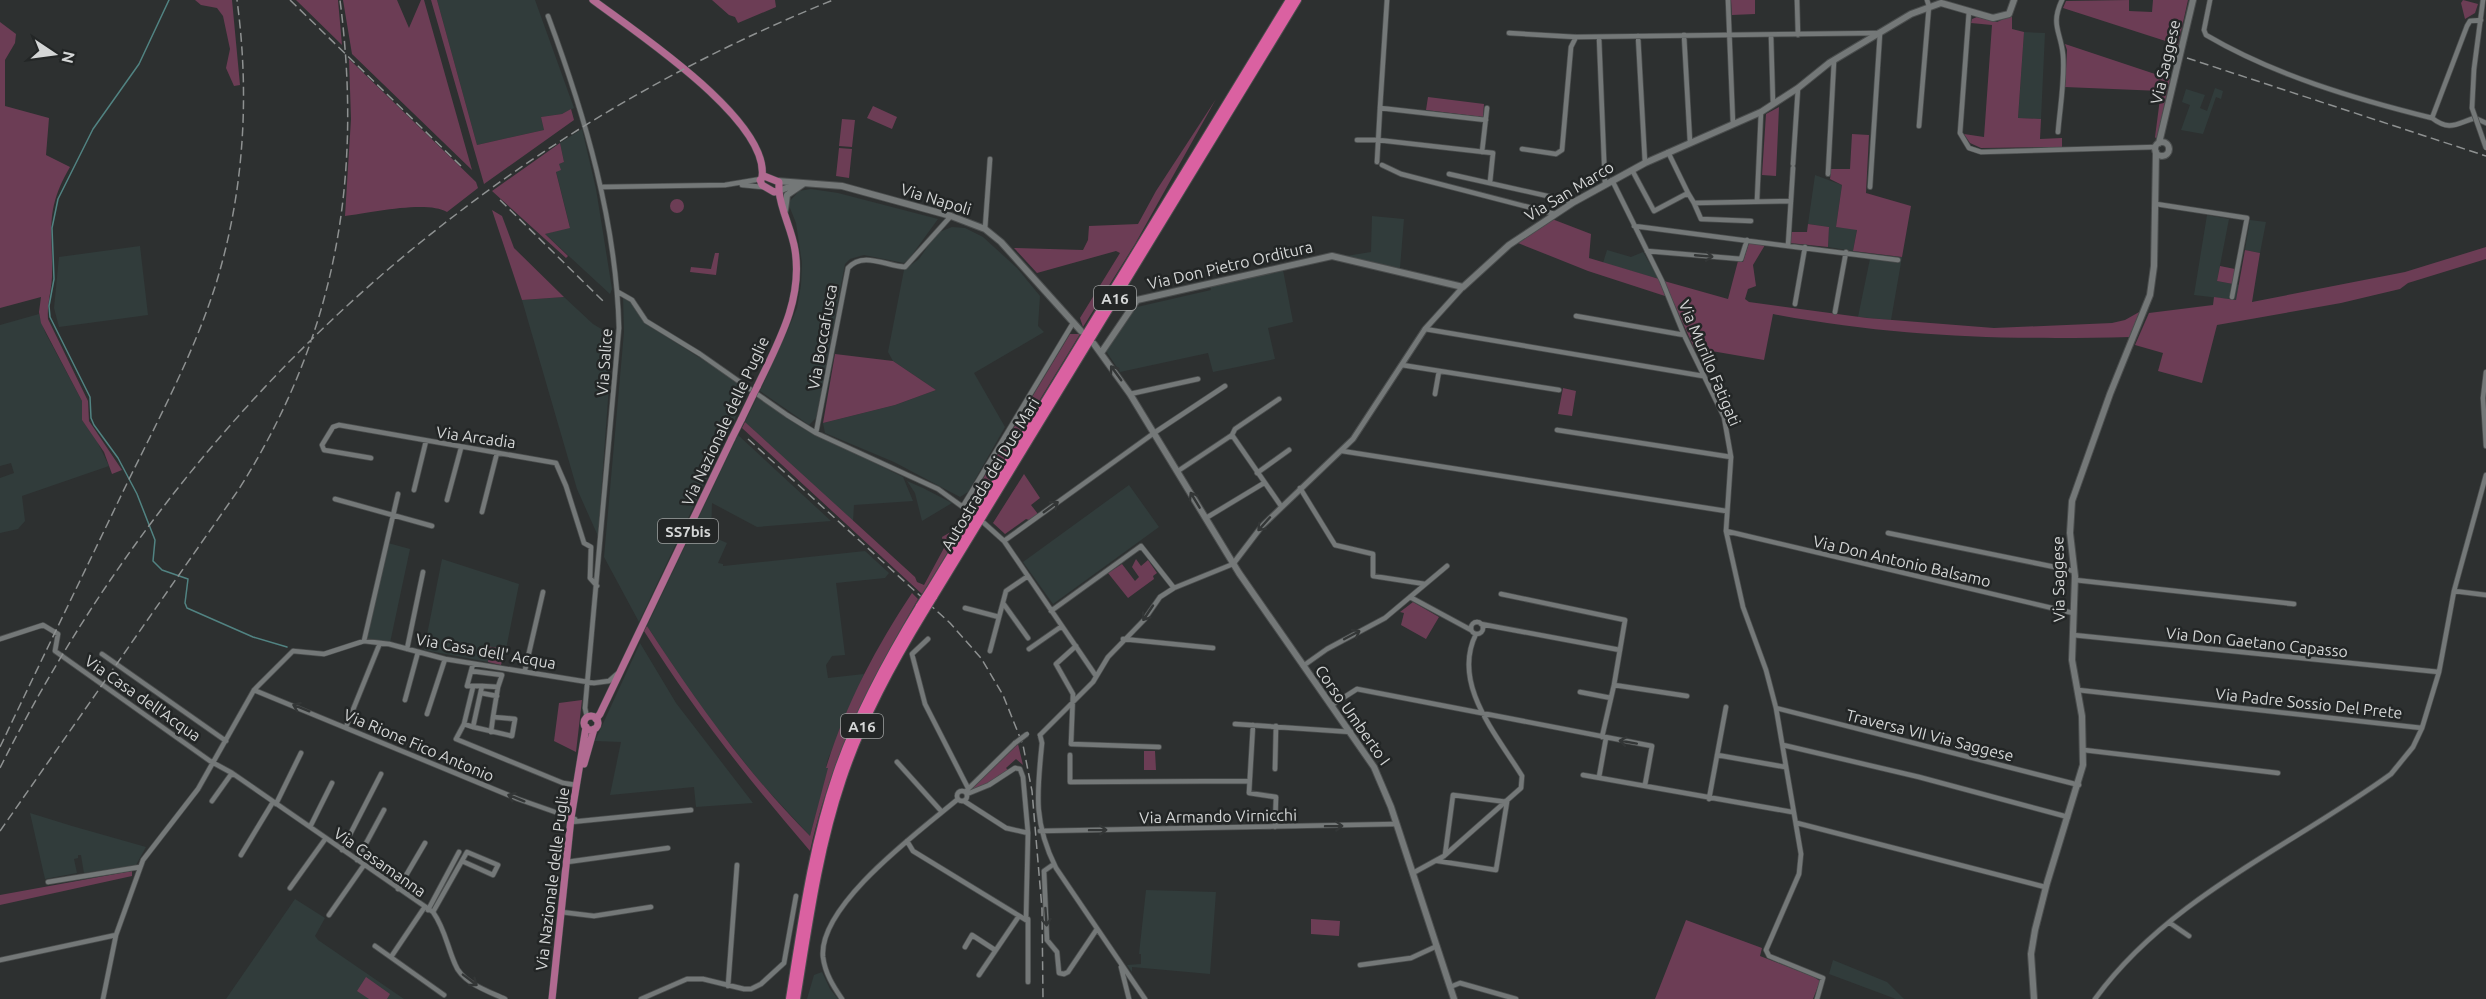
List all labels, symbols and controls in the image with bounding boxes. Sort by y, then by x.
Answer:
street label: Via Saggese [2147,18,2183,106]
north arrow [24,24,84,84]
text: N [59,50,79,65]
street label: Via San Marco [1521,157,1617,225]
street label: Via Napoli [899,180,973,218]
street label: Via Don Pietro Orditura [1146,237,1314,293]
one-way arrow [1694,251,1714,262]
street label: Via Boccafusca [804,283,840,391]
road number: A16 [1094,286,1136,310]
street label: Via Murillo Fatigati [1675,298,1745,428]
street label: Via Salice [593,328,615,396]
street label: Via Nazionale delle Puglie [678,334,772,508]
one-way arrow [1110,366,1122,382]
street label: Autostrada dei Due Mari [937,395,1043,553]
street label: Via Arcadia [435,423,517,451]
one-way arrow [1188,492,1200,509]
one-way arrow [1043,501,1059,513]
one-way arrow [1257,516,1271,531]
road number: SS7bis [658,519,718,543]
street label: Via Don Antonio Balsamo [1811,532,1993,590]
street label: Via Saggese [2048,536,2068,622]
one-way arrow [1142,604,1154,620]
street label: Via Don Gaetano Capasso [2165,623,2349,661]
one-way arrow [1343,629,1361,640]
street label: Via Casa dell' Acqua [415,630,557,672]
street label: Via Casa dell'Acqua [82,651,204,745]
street label: Corso Umberto I [1312,662,1394,768]
street label: Via Padre Sossio Del Prete [2215,684,2403,722]
one-way arrow [292,702,310,713]
street label: Via Rione Fico Antonio [341,705,497,785]
street label: Traversa VII Via Saggese [1844,705,2016,765]
road number: A16 [841,714,883,738]
one-way arrow [1619,736,1638,747]
street label: Via Nazionale delle Puglie [532,786,572,972]
one-way arrow [507,792,526,803]
street label: Via Armando Virnicchi [1139,806,1297,826]
one-way arrow [1323,820,1343,832]
street label: Via Casamanna [331,824,429,900]
one-way arrow [1088,824,1108,835]
one-way arrow [1040,907,1051,927]
one-way arrow [462,973,478,986]

